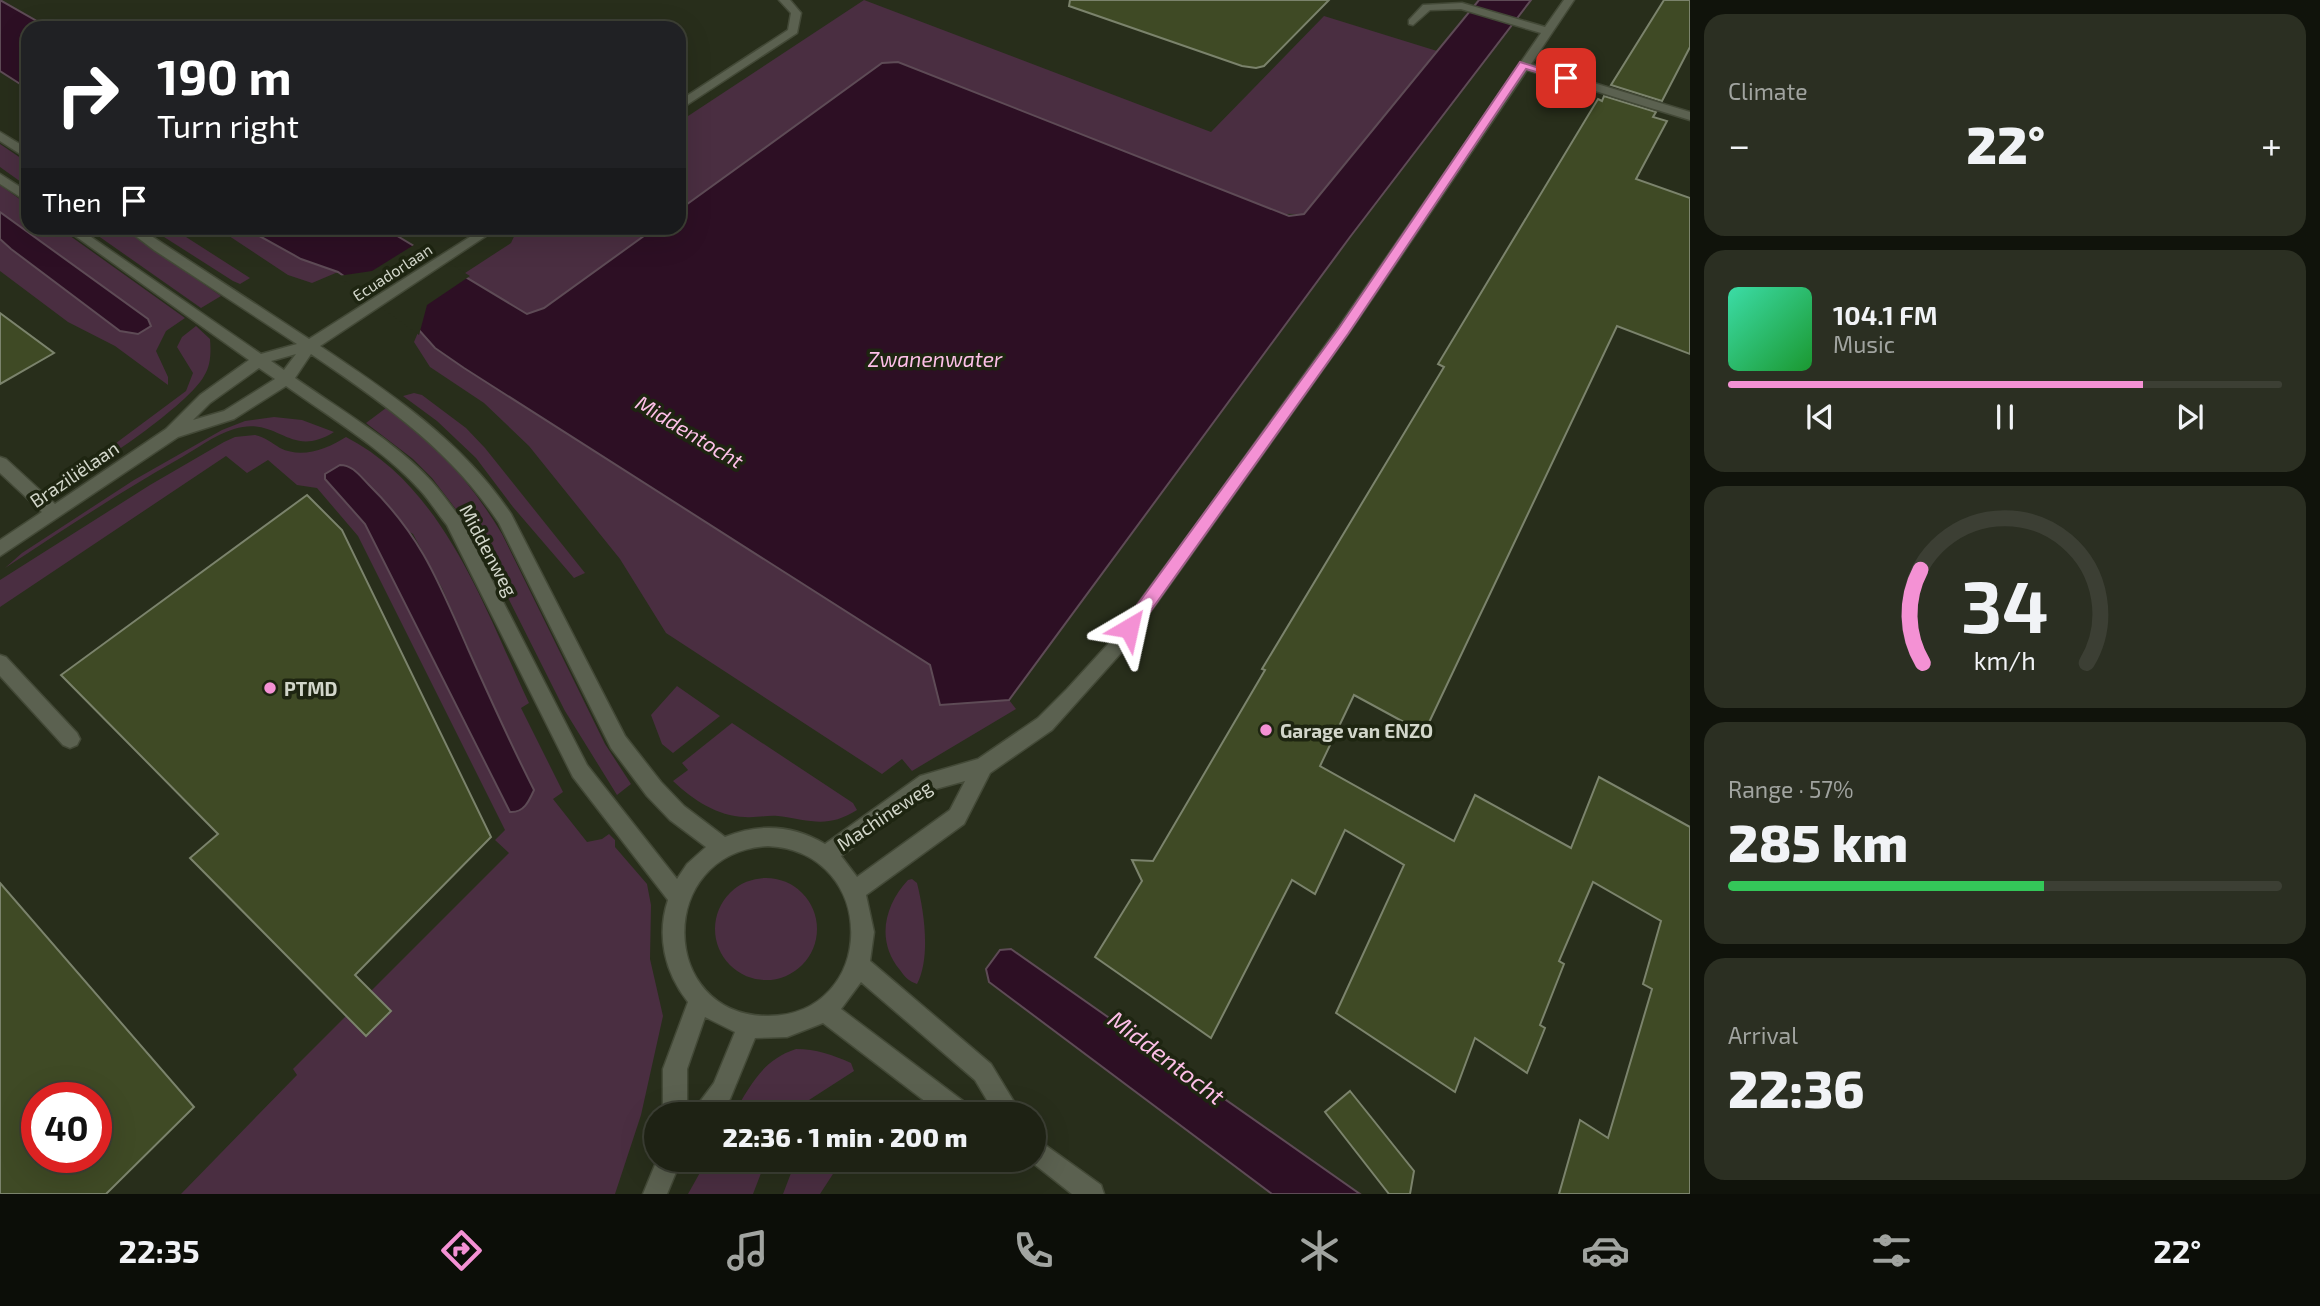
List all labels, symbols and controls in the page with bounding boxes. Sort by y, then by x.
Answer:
text: 190 m [157,46,292,105]
pin [1536,48,1596,108]
icon: right [42,49,133,140]
icon: arrive [1547,59,1585,97]
text: Climate [1728,77,1808,105]
text: Turn right [157,106,299,144]
text: 22° [1966,112,2045,174]
text: − [1728,121,1750,167]
text: + [2261,121,2282,167]
icon: arrive [115,182,153,220]
text: Then [42,186,101,217]
street label: Ecuadorlaan [349,239,435,305]
text: 104.1 FM [1833,299,1938,330]
text: Music [1833,330,1895,358]
water label: Zwanenwater [868,346,1003,371]
water label: Middentocht [632,389,748,473]
icon: previous [1801,398,1839,436]
icon: pause [1986,398,2024,436]
icon: next [2171,398,2209,436]
street label: Braziliëlaan [25,436,123,512]
street label: Middenweg [455,500,523,600]
text: 34 [1961,560,2049,648]
position arrow [1092,591,1166,665]
text: km/h [1974,645,2036,675]
place label: PTMD [284,677,338,700]
marker: PTMD [262,680,278,696]
place label: Garage van ENZO [1280,719,1433,742]
marker: Garage van ENZO [1258,722,1274,738]
street label: Machineweg [832,775,936,855]
text: Range · 57% [1728,775,1854,803]
text: 285 km [1728,810,1908,872]
water label: Middentocht [1103,1004,1232,1111]
text: Arrival [1728,1021,1798,1049]
text: 22:36 [1728,1056,1864,1118]
speed limit sign: 40 [21,1082,112,1173]
text: 22:36 · 1 min · 200 m [723,1121,967,1152]
icon: directions [437,1226,486,1275]
icon: music [723,1226,772,1275]
icon: phone [1009,1226,1058,1275]
icon: climate [1295,1226,1344,1275]
icon: car [1581,1226,1630,1275]
icon: filters [1867,1226,1916,1275]
text: 22:35 [119,1231,200,1269]
text: 22° [2153,1231,2201,1269]

